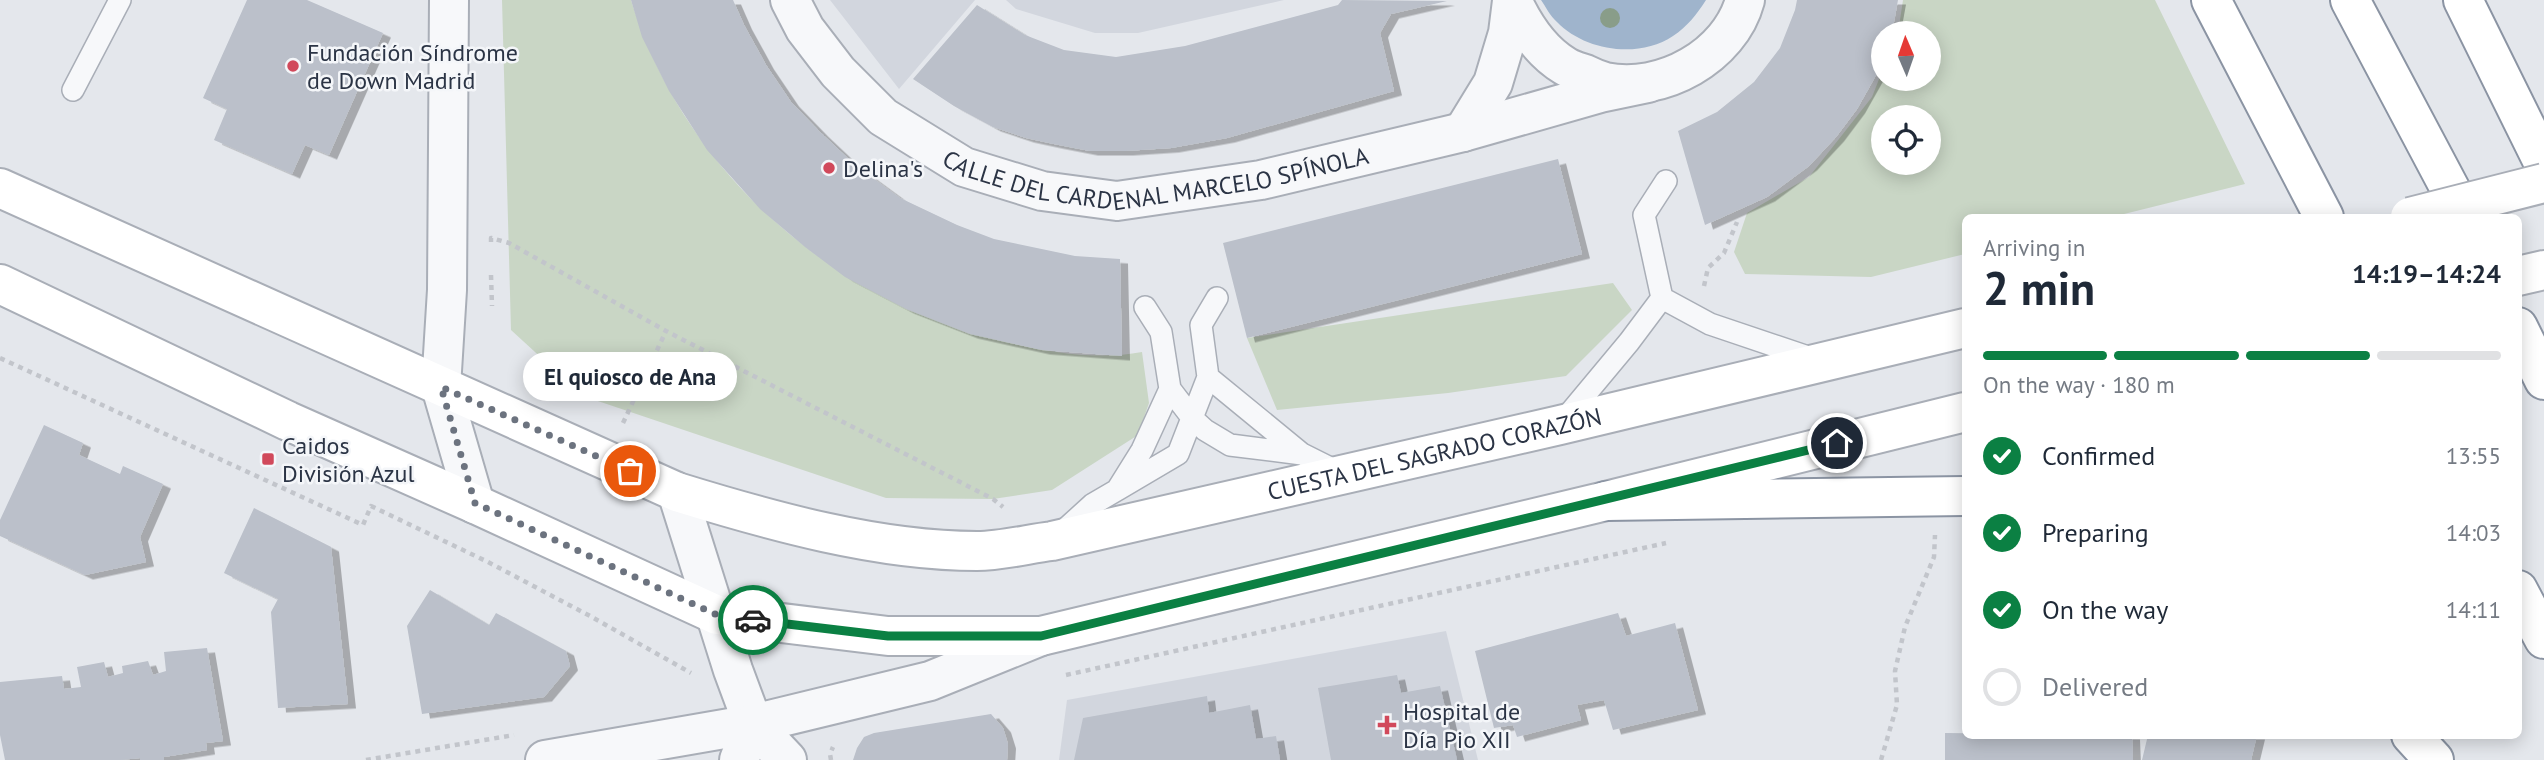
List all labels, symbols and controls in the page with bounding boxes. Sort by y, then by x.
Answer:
north arrow [1871,21,1941,91]
map controls [1871,21,1941,175]
place label: Fundación Síndrome de Down Madrid [307,37,518,96]
marker: Fundación Síndrome de Down Madrid [285,58,301,74]
button: locate [1871,105,1941,175]
street label: CALLE DEL CARDENAL MARCELO SPÍNOLA [940,136,1376,164]
text: CALLE DEL CARDENAL MARCELO SPÍNOLA [937,140,1371,217]
place label: Delina's [843,153,923,184]
marker: Delina's [821,160,837,176]
text: Arriving in [1983,233,2085,262]
text: 14:19–14:24 [2352,257,2501,290]
text: 2 min [1983,258,2095,318]
callout: El quiosco de Ana [523,352,737,401]
text: El quiosco de Ana [544,362,716,391]
text: On the way · 180 m [1983,370,2175,399]
street label: CUESTA DEL SAGRADO CORAZÓN [1264,400,1605,507]
pin [1807,413,1867,473]
icon: home [1818,424,1856,462]
place label: Caidos División Azul [282,430,414,489]
icon: check [1983,437,2021,475]
text: Confirmed [2042,439,2155,472]
pin [600,441,660,501]
text: 13:55 [2446,441,2501,470]
marker: Caidos División Azul [260,451,276,467]
icon: bag [611,452,649,490]
icon: check [1983,514,2021,552]
text: Preparing [2042,516,2149,549]
text: 14:03 [2446,518,2501,547]
courier [718,585,788,655]
icon: check [1983,591,2021,629]
text: On the way [2042,593,2168,626]
text: 14:11 [2446,595,2501,624]
icon: car [734,601,772,639]
text: Delivered [2042,670,2148,703]
place label: Hospital de Día Pio XII [1403,696,1520,755]
marker: Hospital de Día Pio XII [1377,715,1397,735]

